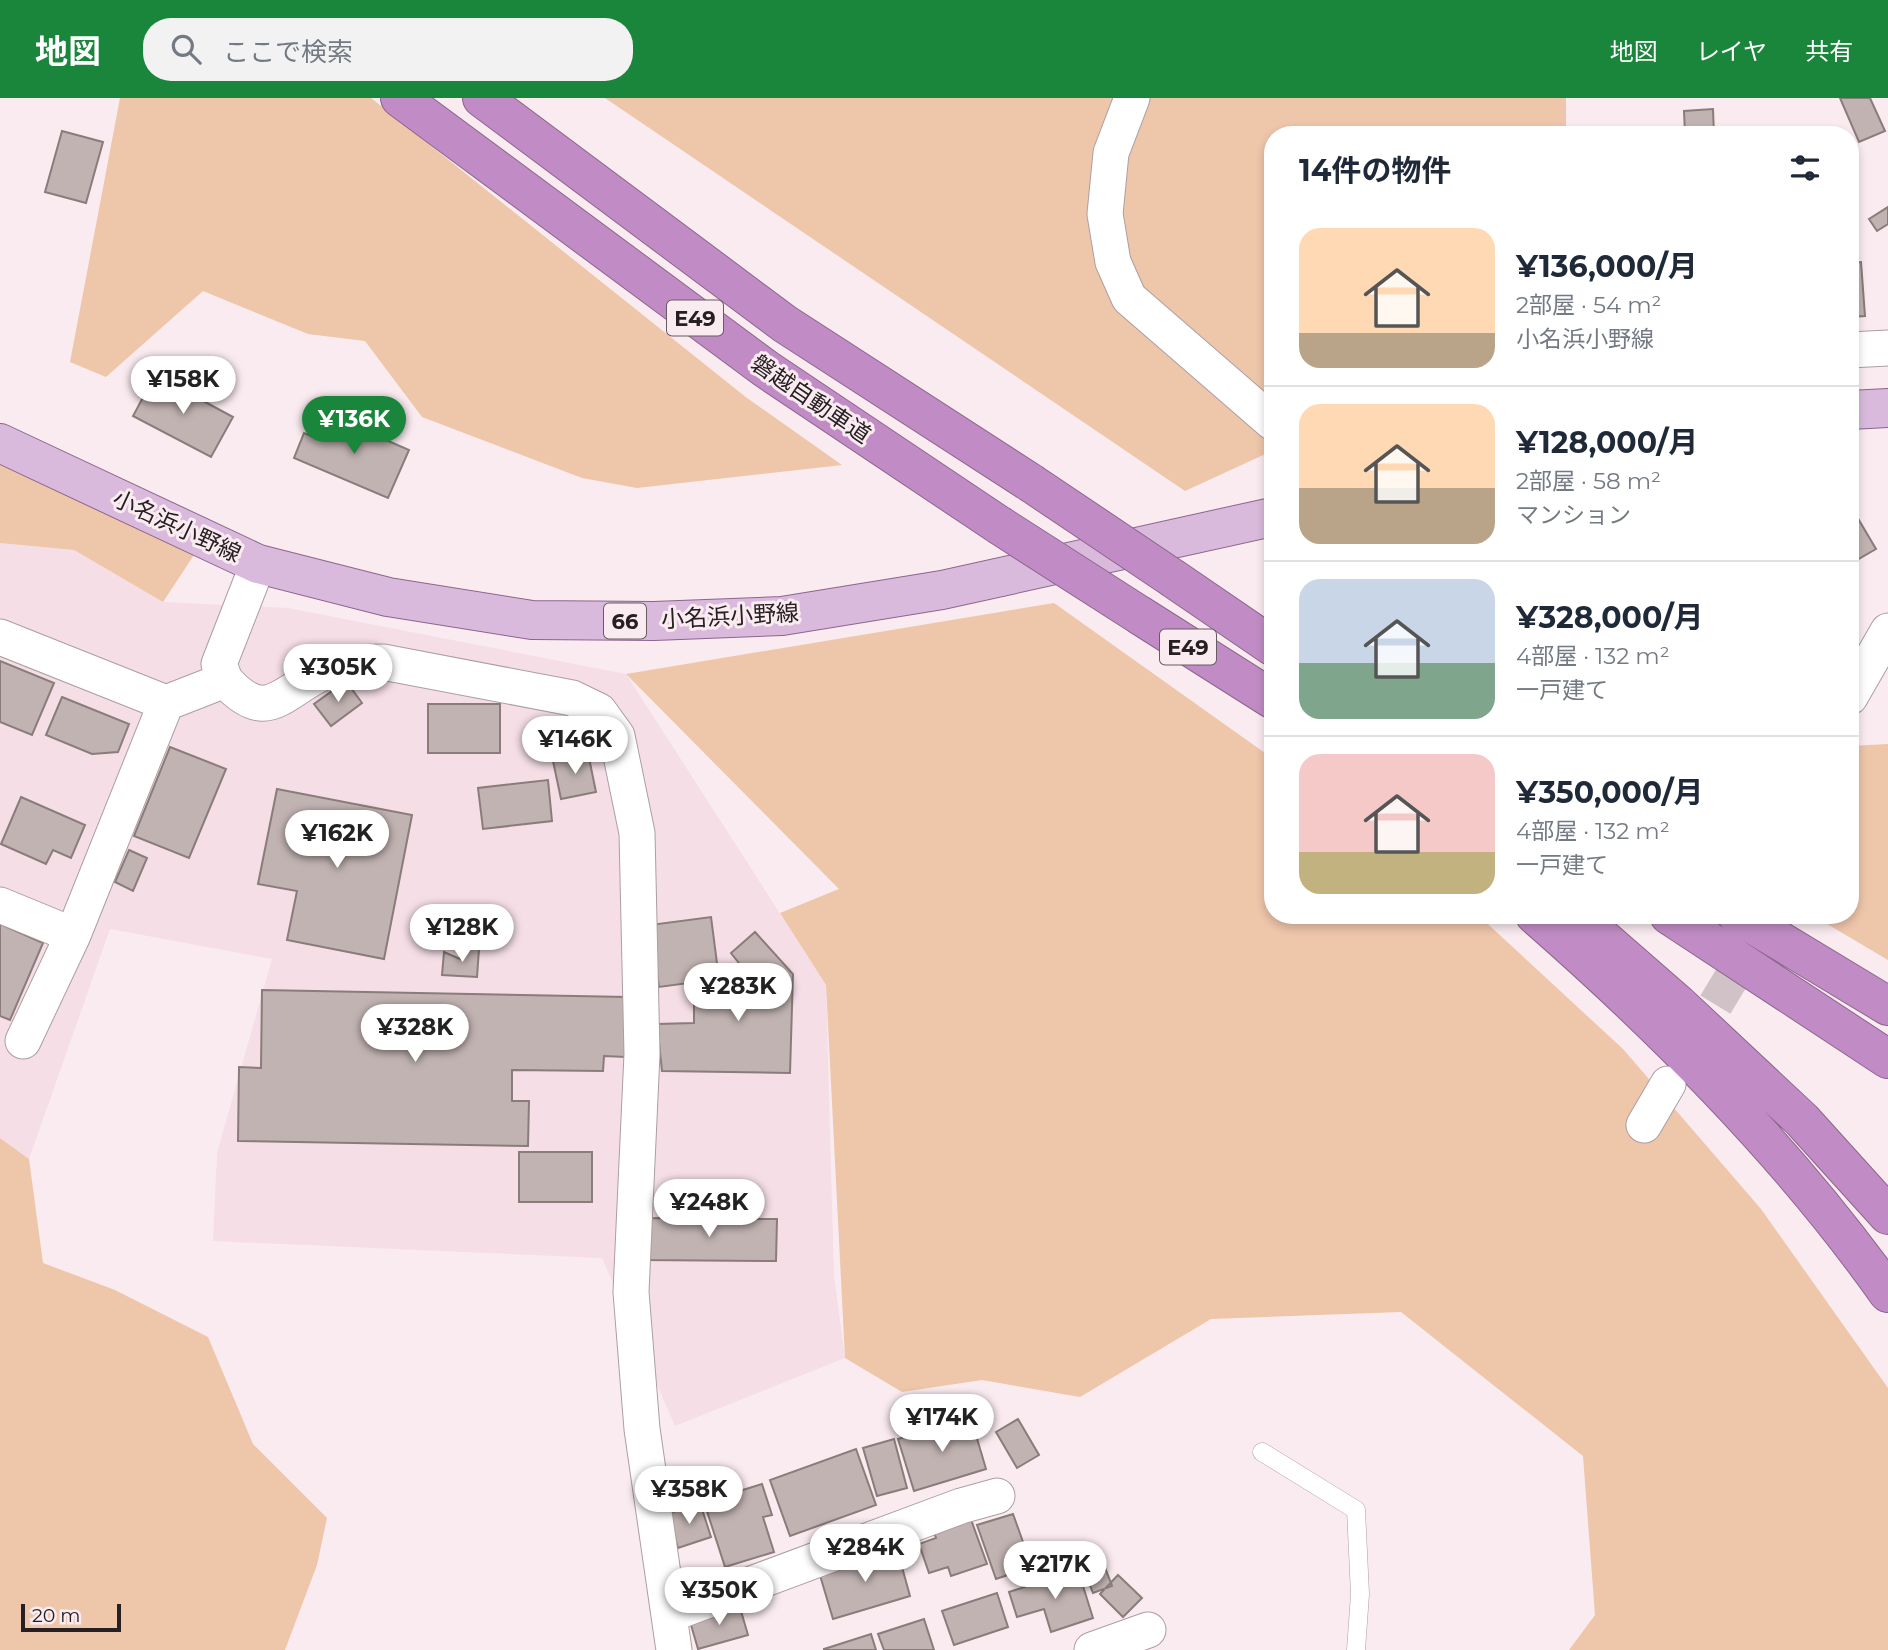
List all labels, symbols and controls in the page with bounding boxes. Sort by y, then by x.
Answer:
search box [143,18,633,81]
icon: search [167,30,205,68]
text: 地図 [35,31,101,71]
text: ここで検索 [223,36,353,68]
text: 地図 [1610,37,1658,66]
text: レイヤ [1696,37,1767,66]
text: 共有 [1805,37,1853,66]
icon: filters [1786,149,1824,187]
text: 14件の物件 [1299,152,1451,189]
text: ¥136,000/月 [1516,248,1698,285]
icon: home [1355,256,1439,340]
text: 2部屋 · 54 m² [1516,291,1661,319]
road number: E49 [667,300,723,336]
text: 小名浜小野線 [1516,325,1654,353]
street label: 磐越自動車道 [746,349,876,449]
pin: ¥158K [134,356,232,416]
text: ¥158K [147,365,219,393]
pin: ¥136K [305,396,403,456]
text: ¥136K [318,405,390,433]
text: ¥128,000/月 [1516,424,1698,461]
icon: home [1355,432,1439,516]
text: 2部屋 · 58 m² [1516,467,1661,495]
street label: 小名浜小野線 [109,484,245,568]
text: マンション [1516,501,1631,529]
street label: 小名浜小野線 [660,598,800,634]
text: ¥328,000/月 [1516,599,1704,636]
road number: 66 [604,603,646,638]
icon: home [1355,607,1439,691]
road number: E49 [1160,630,1216,664]
text: 4部屋 · 132 m² [1516,642,1670,670]
pin: ¥305K [289,644,387,704]
text: ¥305K [299,653,377,681]
text: 一戸建て [1516,676,1608,704]
pin: ¥146K [526,716,624,776]
text: ¥146K [538,725,612,753]
text: ¥350,000/月 [1516,774,1703,811]
icon: home [1355,782,1439,866]
pin: ¥162K [288,810,386,870]
text: 4部屋 · 132 m² [1516,817,1670,845]
text: ¥162K [301,819,373,847]
text: 一戸建て [1516,851,1608,879]
pin: ¥128K [413,904,511,964]
text: ¥128K [426,913,498,941]
pin: ¥283K [689,964,787,1023]
text: ¥283K [700,972,776,1000]
pin: ¥328K [366,1004,464,1064]
text: ¥328K [377,1013,453,1041]
pin: ¥248K [660,1180,758,1239]
text: ¥248K [670,1188,748,1216]
pin: ¥174K [893,1394,991,1454]
text: ¥174K [906,1403,978,1431]
pin: ¥358K [640,1466,738,1526]
text: ¥358K [651,1475,727,1503]
pin: ¥284K [816,1524,914,1584]
text: ¥284K [826,1533,904,1561]
pin: ¥217K [1006,1542,1104,1601]
text: ¥217K [1020,1550,1090,1578]
pin: ¥350K [670,1568,768,1627]
text: ¥350K [681,1576,757,1604]
scale bar [21,1601,121,1633]
text: 20 m [32,1604,80,1627]

